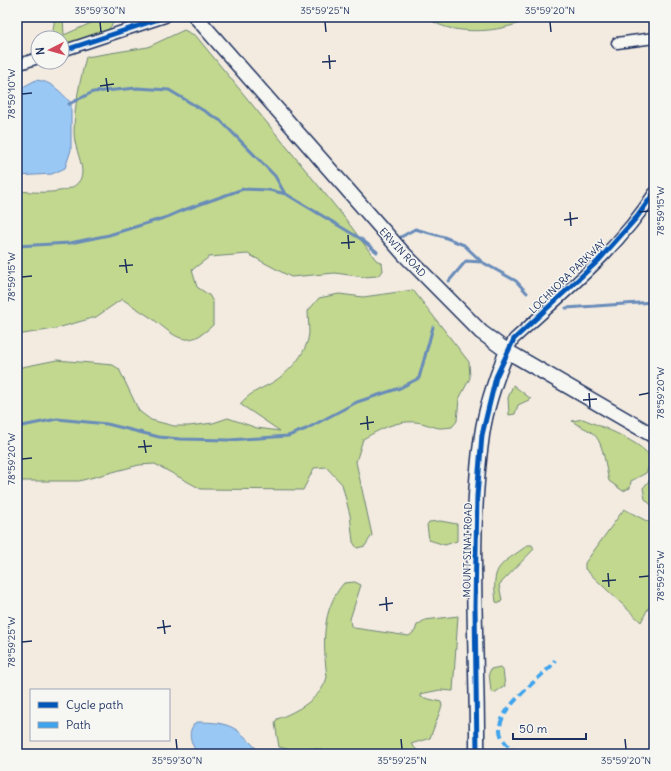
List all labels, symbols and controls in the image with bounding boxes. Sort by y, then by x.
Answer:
text: 35°59'30"N [75,4,125,17]
text: 35°59'25"N [300,4,350,17]
text: 35°59'20"N [525,4,575,17]
north arrow [30,30,70,70]
text: N [33,47,47,56]
text: 78°59'10"W [5,69,18,119]
text: 78°59'15"W [654,186,667,236]
street label: ERWIN ROAD [377,225,429,280]
street label: LOCHNORA PARKWAY [526,236,609,316]
text: 78°59'15"W [5,252,18,302]
text: 78°59'20"W [654,367,667,419]
text: 78°59'20"W [5,433,18,485]
street label: MOUNT SINAI ROAD [460,503,475,597]
text: 78°59'25"W [654,550,667,602]
text: 78°59'25"W [5,616,18,668]
legend [30,689,170,741]
text: Cycle path [66,697,123,712]
scale bar [513,715,586,741]
text: Path [66,717,91,732]
text: 50 m [519,721,548,736]
text: 35°59'30"N [152,754,202,767]
text: 35°59'25"N [377,754,427,767]
text: 35°59'20"N [601,754,651,767]

